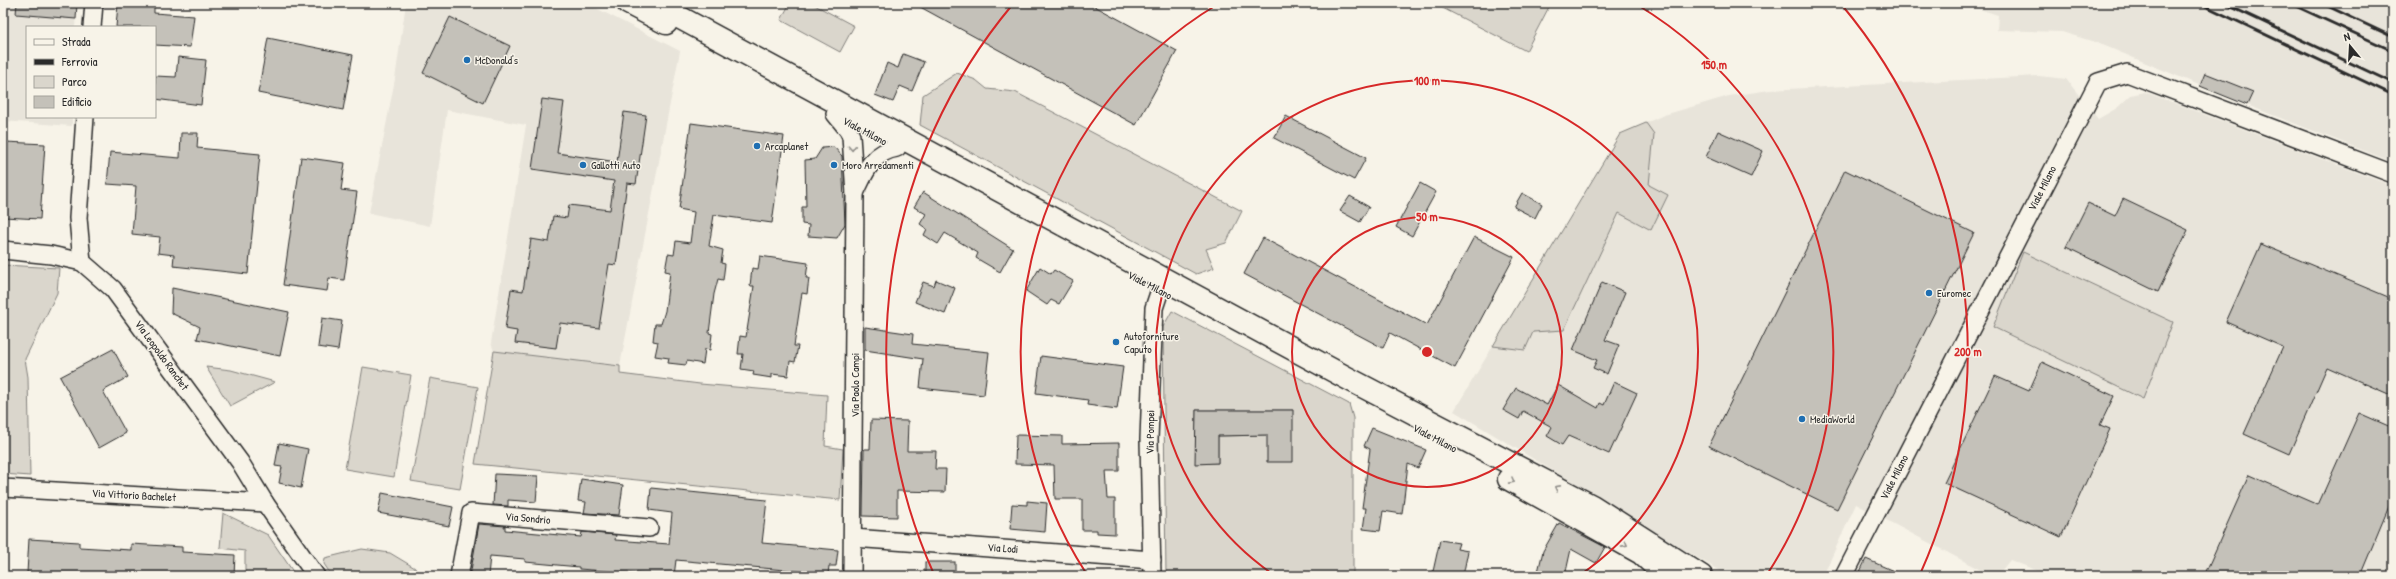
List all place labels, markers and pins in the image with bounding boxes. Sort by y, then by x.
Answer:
place label: McDonald's [475,53,518,67]
marker: McDonald's [462,55,472,65]
place label: Arcaplanet [765,139,808,153]
marker: Arcaplanet [752,141,762,151]
place label: Gallotti Auto [591,158,641,172]
place label: Moro Arredamenti [842,158,914,172]
marker: Gallotti Auto [578,160,588,170]
marker: Moro Arredamenti [829,160,839,170]
place label: Euromec [1937,286,1972,300]
marker: Euromec [1924,288,1934,298]
place label: Autoforniture Caputo [1124,329,1179,356]
marker: Autoforniture Caputo [1111,337,1121,347]
centre of rings [1420,345,1434,359]
place label: MediaWorld [1810,412,1855,426]
marker: MediaWorld [1797,414,1807,424]

